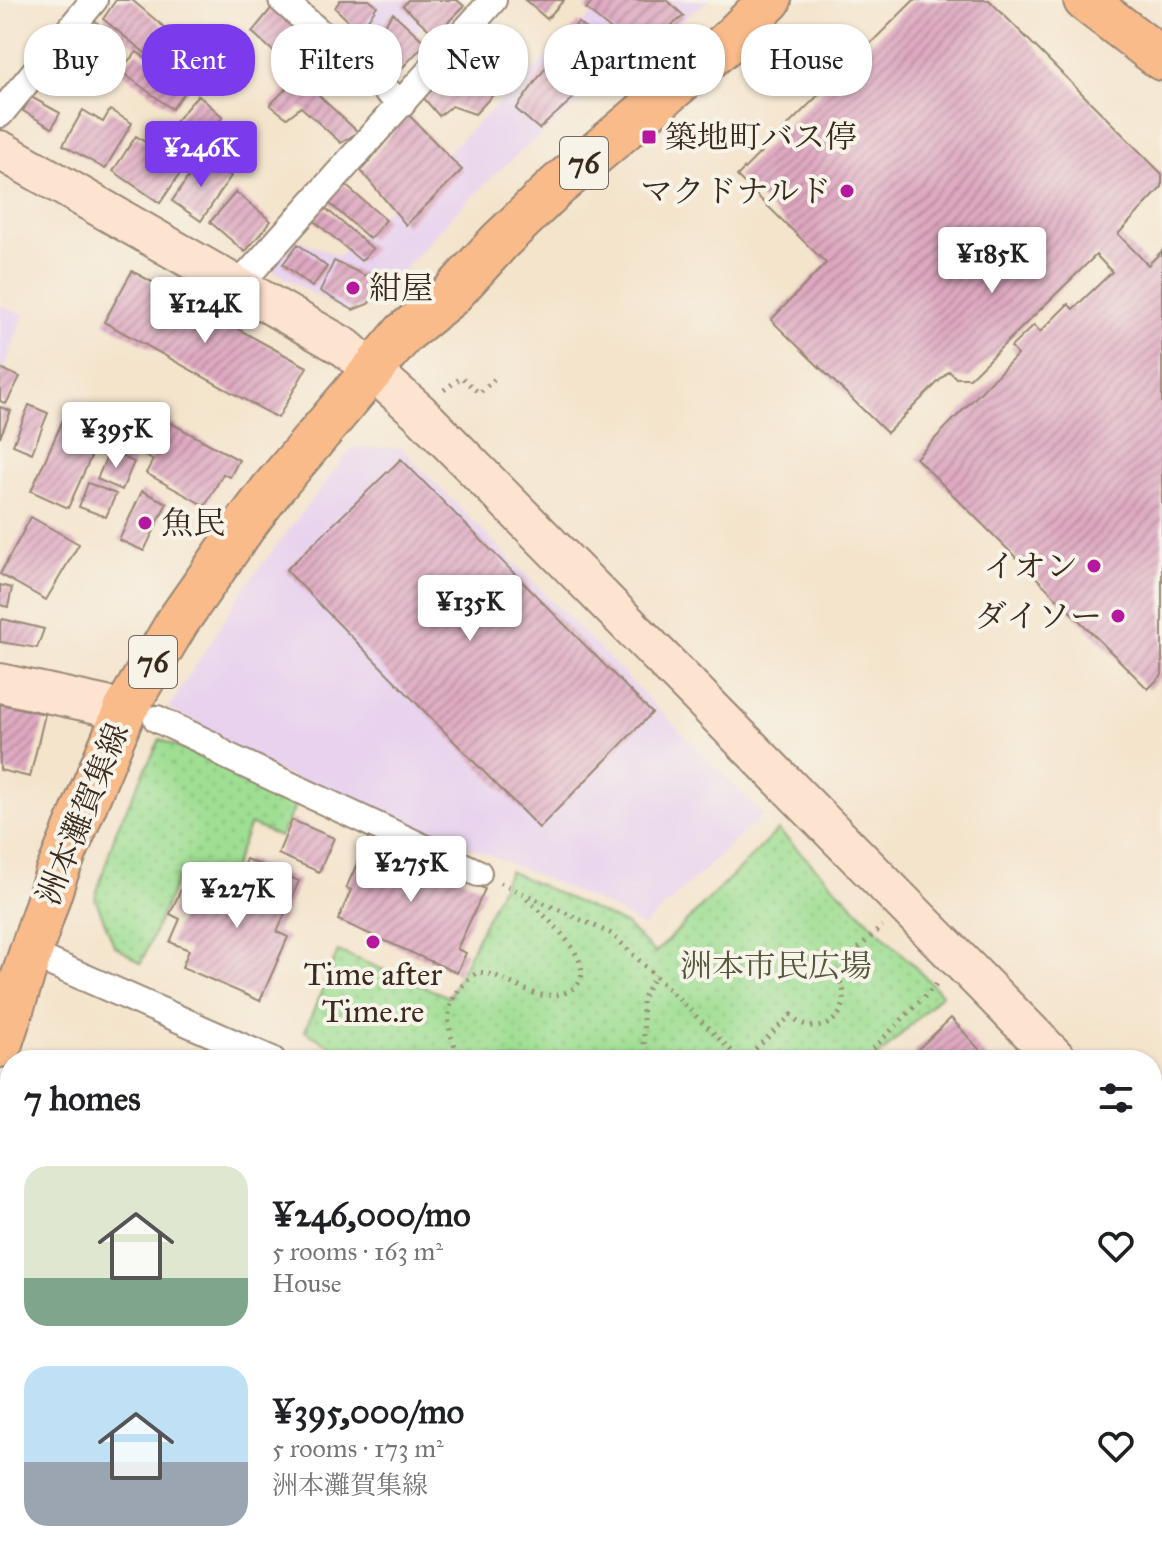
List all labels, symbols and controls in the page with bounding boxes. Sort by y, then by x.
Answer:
chip: Buy [24,24,126,96]
chip: Rent [142,24,255,96]
chip: Filters [271,24,402,96]
chip: New [418,24,528,96]
chip: Apartment [544,24,725,96]
chip: House [741,24,872,96]
place label: 築地町バス停 [665,118,857,157]
pin: ¥246K [145,121,257,189]
marker: 築地町バス停 [640,128,658,146]
text: ¥246K [163,131,239,163]
road number: 76 [560,137,608,189]
place label: マクドナルド [641,172,831,211]
marker: マクドナルド [838,182,856,200]
pin: ¥185K [936,227,1048,295]
text: ¥185K [956,237,1028,269]
place label: 紺屋 [369,269,433,308]
pin: ¥124K [149,277,261,345]
marker: 紺屋 [344,279,362,297]
text: ¥124K [168,287,242,319]
pin: ¥395K [60,402,172,470]
text: ¥395K [80,412,152,444]
place label: 魚民 [161,504,225,543]
marker: 魚民 [136,514,154,532]
place label: イオン [983,547,1078,586]
marker: イオン [1085,557,1103,575]
pin: ¥135K [414,575,526,643]
text: ¥135K [436,585,504,617]
place label: ダイソー [975,597,1102,636]
marker: ダイソー [1109,607,1127,625]
road number: 76 [129,636,177,688]
street label: 洲本灘賀集線 [29,718,137,910]
pin: ¥275K [355,836,467,904]
text: ¥275K [374,846,448,878]
pin: ¥227K [181,862,293,930]
text: ¥227K [200,872,274,904]
marker: Time after Time.re [364,933,382,951]
park label: 洲本市民広場 [680,947,872,986]
place label: Time after Time.re [304,955,442,1031]
icon: filters [1094,1076,1138,1120]
text: 7 homes [24,1078,141,1119]
text: ¥246,000/mo [272,1194,471,1235]
icon: home [88,1198,184,1294]
icon: heart [1094,1224,1138,1268]
text: 5 rooms · 163 m² [272,1235,443,1267]
text: House [272,1267,342,1299]
text: ¥395,000/mo [272,1391,464,1432]
icon: home [88,1398,184,1494]
icon: heart [1094,1424,1138,1468]
text: 5 rooms · 173 m² [272,1432,444,1464]
text: 洲本灘賀集線 [272,1469,428,1501]

